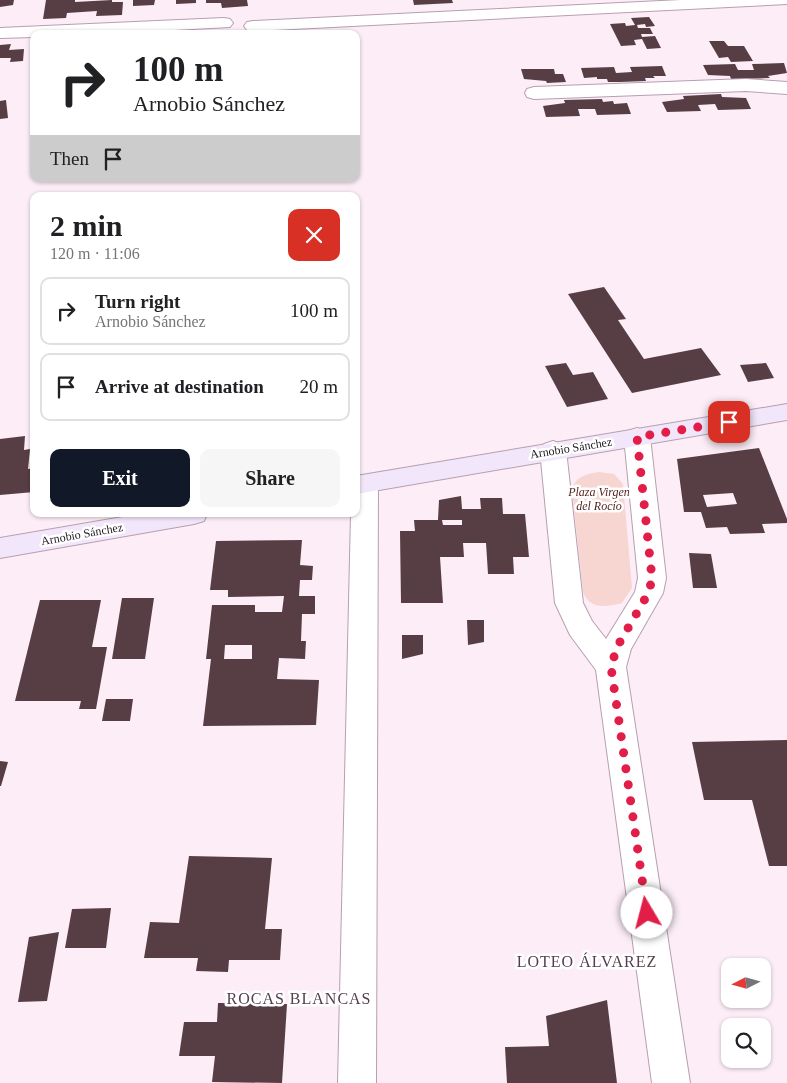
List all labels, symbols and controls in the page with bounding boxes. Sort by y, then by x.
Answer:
icon: right [50,50,115,115]
text: 100 m [133,50,223,89]
text: Arnobio Sánchez [133,91,285,116]
icon: arrive [99,145,127,173]
text: Then [50,148,89,169]
text: 2 min [50,209,123,242]
button: close [288,209,340,261]
text: 120 m · 11:06 [50,245,140,262]
text: Turn right [95,291,180,312]
icon: right [52,297,80,325]
text: 100 m [290,300,338,321]
text: Arnobio Sánchez [95,313,206,330]
icon: arrive [52,373,80,401]
text: Arrive at destination [95,376,264,397]
text: 20 m [299,376,338,397]
pin [708,401,750,443]
icon: arrive [715,408,743,436]
street label: Arnobio Sánchez [529,435,613,461]
button: Exit [50,449,190,507]
button: Share [200,449,340,507]
park label: Plaza Virgen del Rocío [567,485,630,513]
street label: Arnobio Sánchez [40,520,124,548]
position arrow [620,886,672,938]
district label: LOTEO ÁLVAREZ [517,952,657,970]
north arrow [721,958,771,1008]
map controls [721,958,771,1068]
district label: ROCAS BLANCAS [226,990,372,1007]
button: search [721,1018,771,1068]

